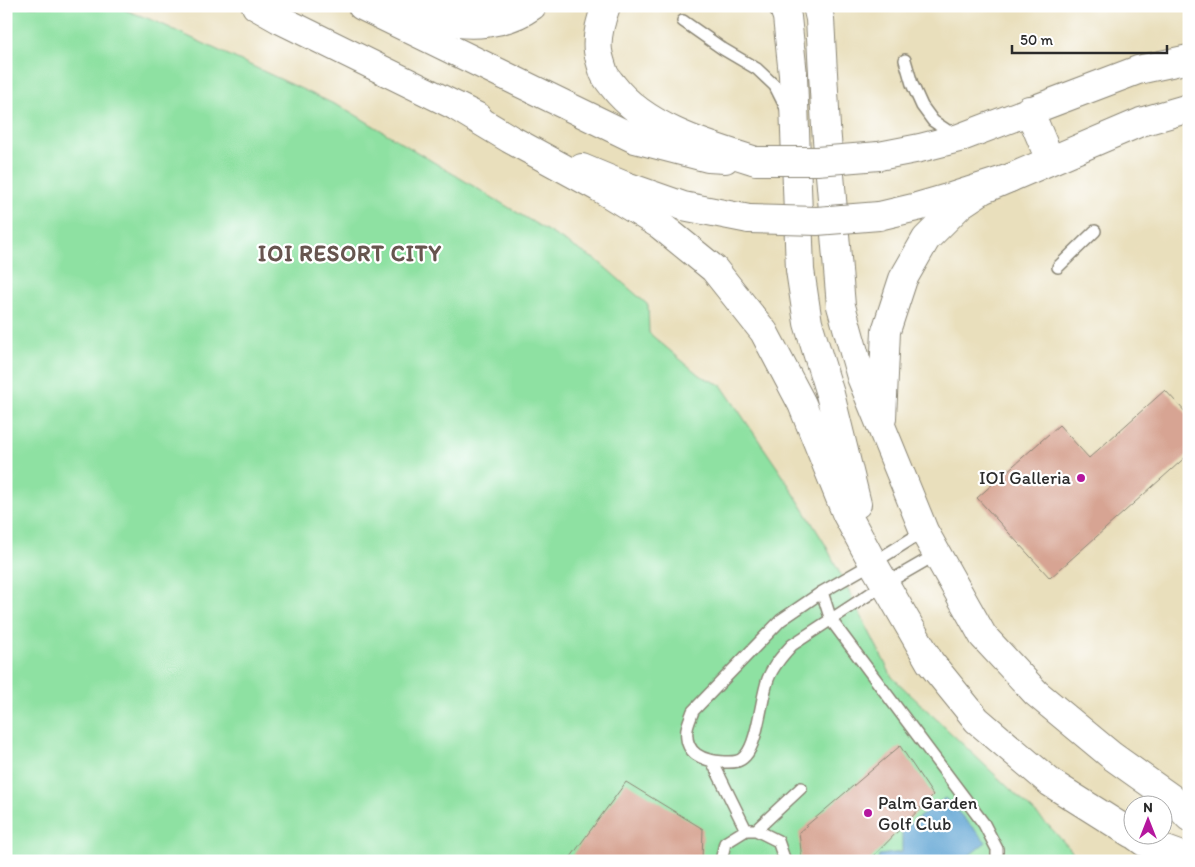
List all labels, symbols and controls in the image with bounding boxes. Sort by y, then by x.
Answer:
scale bar [1012,22,1168,54]
text: 50 m [1020,31,1053,49]
district label: IOI RESORT CITY [258,240,442,267]
place label: IOI Galleria [979,467,1072,489]
marker: IOI Galleria [1075,472,1087,484]
place label: Palm Garden Golf Club [878,792,978,835]
north arrow [1122,794,1172,844]
text: N [1143,799,1153,816]
marker: Palm Garden Golf Club [862,807,874,819]

